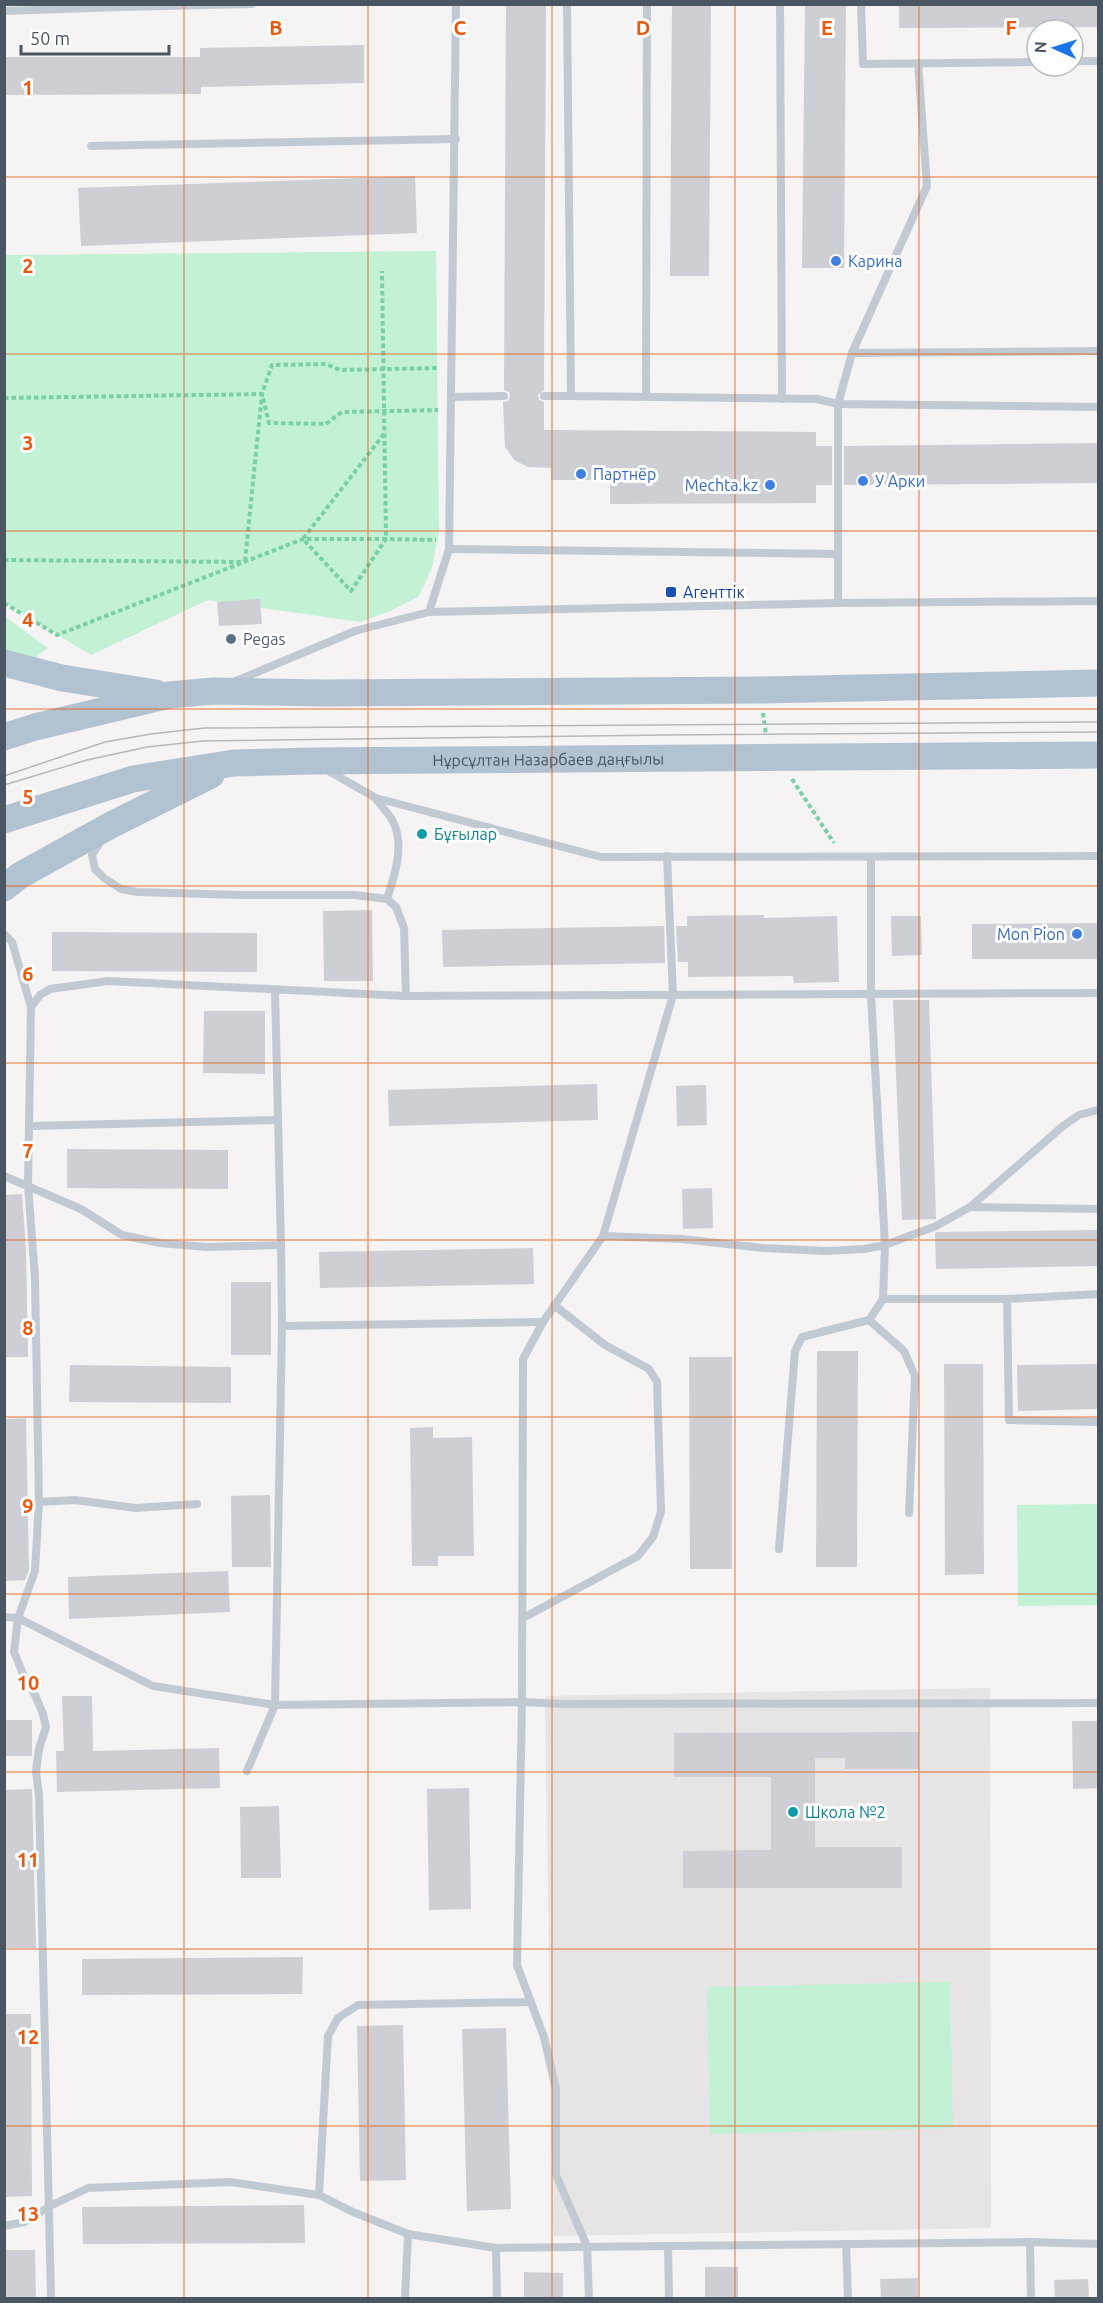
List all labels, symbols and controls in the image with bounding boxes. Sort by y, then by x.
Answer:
text: B [269,16,283,39]
text: C [454,16,467,39]
text: D [636,16,650,39]
text: E [821,16,833,39]
text: F [1005,16,1017,39]
scale bar [21,18,170,56]
north arrow [1025,18,1085,78]
text: 50 m [30,28,70,48]
text: N [1031,41,1049,54]
text: 1 [22,76,34,99]
place label: Карина [848,252,902,270]
text: 2 [22,254,34,277]
marker: Карина [829,254,843,268]
text: 3 [22,431,34,454]
place label: Партнёр [593,465,656,483]
marker: Партнёр [574,467,588,481]
place label: У Арки [875,472,925,490]
marker: У Арки [856,474,870,488]
place label: Mechta.kz [685,476,758,494]
marker: Mechta.kz [763,478,777,492]
place label: Агенттік [683,583,745,601]
marker: Агенттік [664,585,678,599]
text: 4 [22,608,34,631]
place label: Pegas [243,630,286,648]
marker: Pegas [224,632,238,646]
street label: Нұрсұлтан Назарбаев даңғылы [432,749,664,769]
text: 5 [22,785,34,808]
place label: Бұғылар [434,825,497,843]
marker: Бұғылар [415,827,429,841]
place label: Mon Pion [997,925,1065,943]
marker: Mon Pion [1070,927,1084,941]
text: 6 [22,962,34,985]
text: 7 [22,1139,34,1162]
text: 8 [22,1316,34,1339]
text: 9 [22,1494,34,1517]
text: 10 [17,1671,39,1694]
place label: Школа №2 [805,1803,886,1821]
marker: Школа №2 [786,1805,800,1819]
text: 11 [17,1848,39,1871]
text: 12 [17,2025,39,2048]
text: 13 [17,2202,39,2225]

